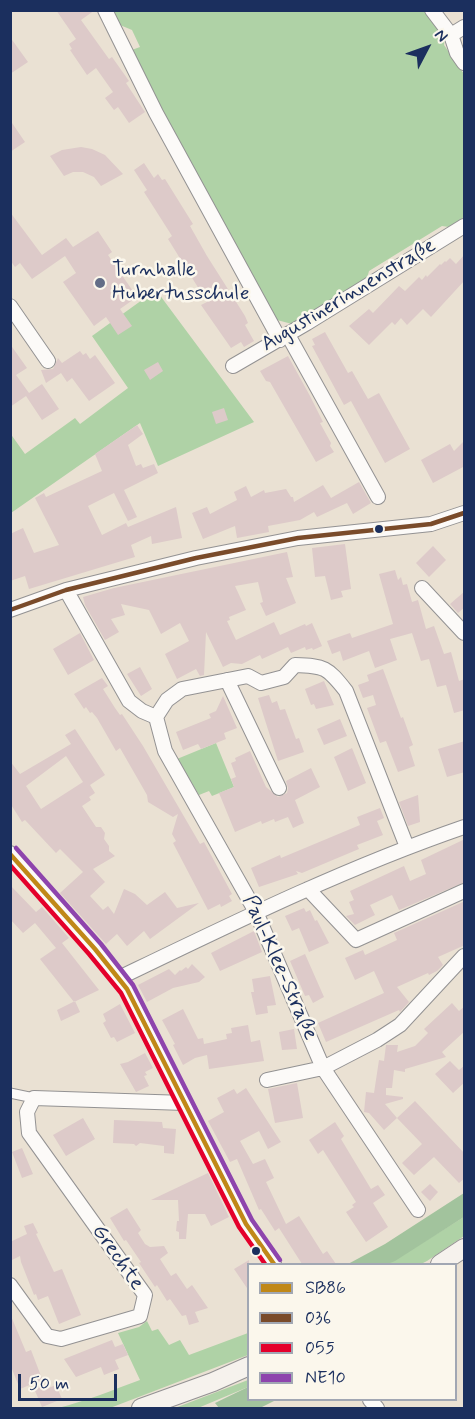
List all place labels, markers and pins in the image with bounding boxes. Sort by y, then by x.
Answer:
place label: Turnhalle Hubertusschule [112,258,249,308]
marker: Turnhalle Hubertusschule [93,276,107,290]
unlabelled marker [373,523,385,535]
unlabelled marker [250,1245,262,1257]

